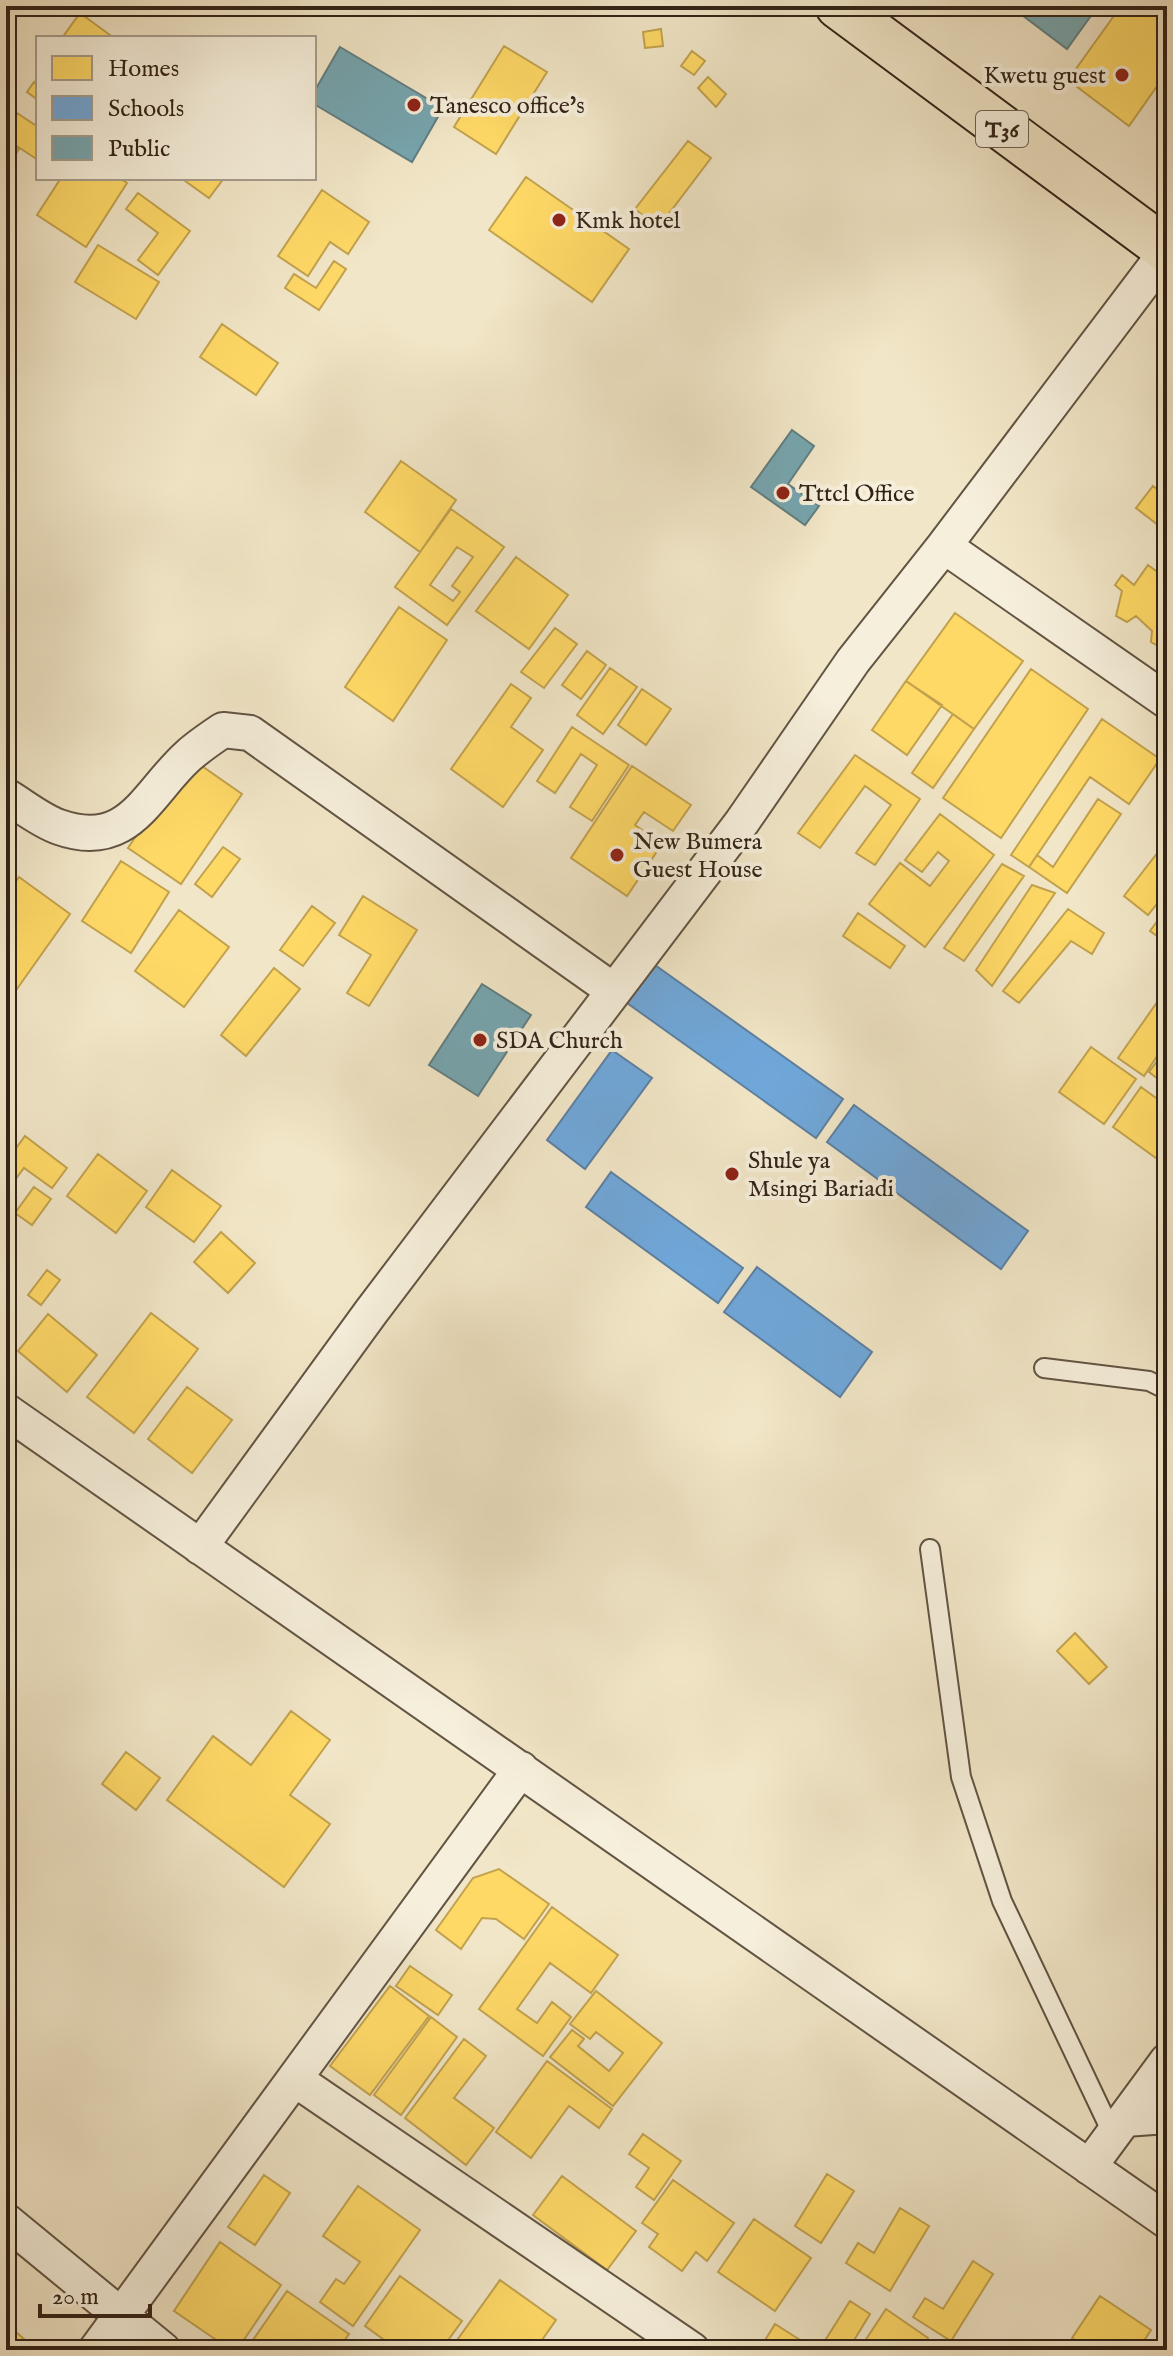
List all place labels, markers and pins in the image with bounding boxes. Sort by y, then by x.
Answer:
place label: Kwetu guest [983,61,1106,92]
marker: Kwetu guest [1113,66,1131,84]
place label: Tanesco office's [430,91,585,122]
marker: Tanesco office's [405,96,423,114]
place label: Kmk hotel [575,206,681,237]
marker: Kmk hotel [550,211,568,229]
place label: Tttcl Office [799,479,914,510]
marker: Tttcl Office [774,484,792,502]
place label: New Bumera Guest House [633,827,763,886]
marker: New Bumera Guest House [608,846,626,864]
place label: SDA Church [496,1026,623,1057]
marker: SDA Church [471,1031,489,1049]
place label: Shule ya Msingi Bariadi [748,1146,894,1205]
marker: Shule ya Msingi Bariadi [723,1165,741,1183]

